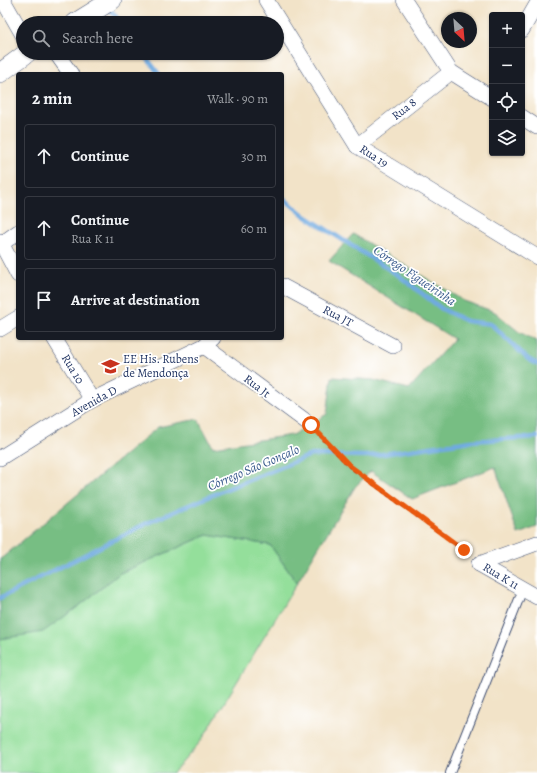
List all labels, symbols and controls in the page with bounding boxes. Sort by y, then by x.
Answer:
north arrow [441,12,477,48]
map controls [489,12,525,156]
button: + [489,12,525,48]
search box [16,16,284,60]
icon: search [30,27,52,49]
text: Search here [62,28,133,48]
button: − [489,48,525,84]
button: locate [489,84,525,120]
text: 2 min [32,87,72,110]
text: Walk · 90 m [207,90,268,107]
street label: Rua 8 [388,94,420,124]
button: layers [489,120,525,156]
street label: Rua 19 [357,141,391,171]
icon: ahead [33,145,55,167]
text: Continue [71,146,129,166]
text: 30 m [241,148,267,165]
text: Continue [71,210,129,230]
icon: ahead [33,217,55,239]
text: 60 m [241,220,267,237]
text: Rua K 11 [71,230,114,247]
water label: Córrego Figueirinha [370,242,459,309]
icon: arrive [33,289,55,311]
text: Arrive at destination [71,290,200,310]
street label: Rua JT [320,301,356,331]
street label: Rua 10 [58,351,88,387]
place label: EE His. Rubens de Mendonça [123,351,199,381]
school or university icon: EE His. Rubens de Mendonça [100,356,120,376]
street label: Rua Jt [240,371,274,401]
street label: Avenida D [67,382,120,421]
route start [302,416,320,434]
water label: Córrego São Gonçalo [205,441,302,494]
route end [455,541,473,559]
street label: Rua K 11 [480,559,522,593]

